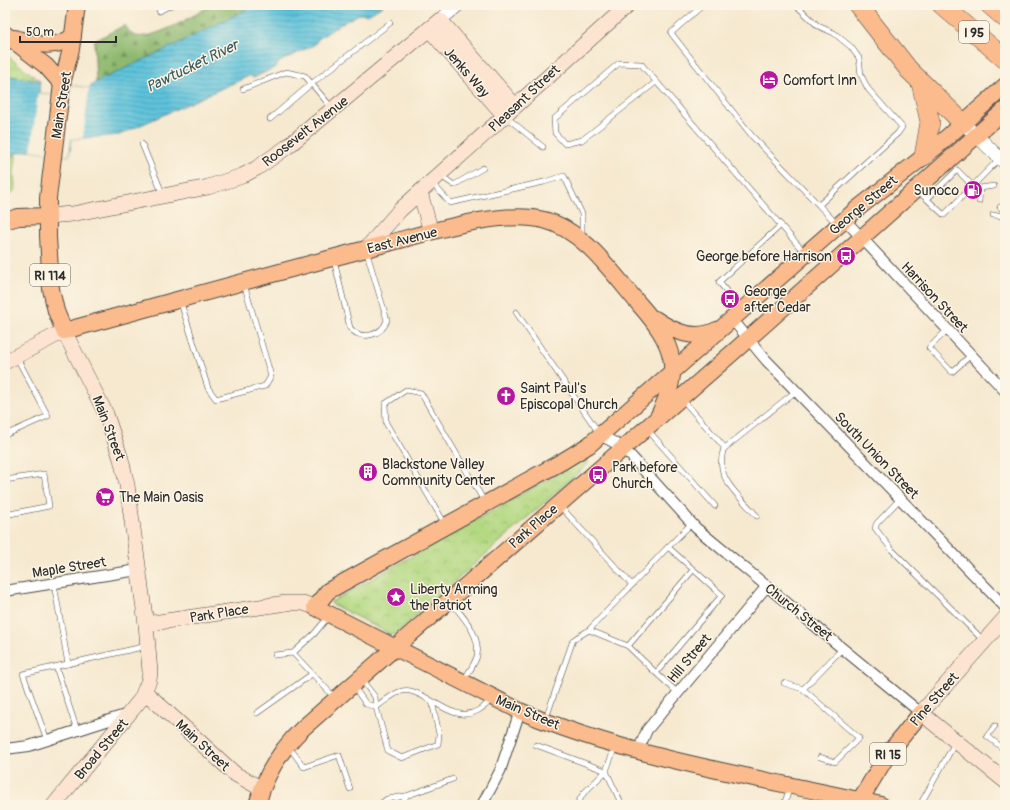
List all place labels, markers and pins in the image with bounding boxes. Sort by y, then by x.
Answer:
hotel icon: Comfort Inn [758,69,780,91]
place label: Comfort Inn [783,72,857,89]
fuel station icon: Sunoco [962,179,984,201]
place label: Sunoco [913,182,959,199]
bus stop icon: George before Harrison [835,245,857,267]
place label: George before Harrison [696,248,832,265]
place label: George after Cedar [744,283,811,316]
bus stop icon: George after Cedar [719,288,741,310]
place label: Saint Paul's Episcopal Church [520,380,618,413]
church icon: Saint Paul's Episcopal Church [495,385,517,407]
place label: Blackstone Valley Community Center [382,456,495,489]
place label: Park before Church [612,459,677,492]
building icon: Blackstone Valley Community Center [357,461,379,483]
bus stop icon: Park before Church [587,464,609,486]
supermarket icon: The Main Oasis [94,486,116,508]
place label: The Main Oasis [119,489,204,506]
place label: Liberty Arming the Patriot [409,581,498,614]
place icon: Liberty Arming the Patriot [385,586,407,608]

